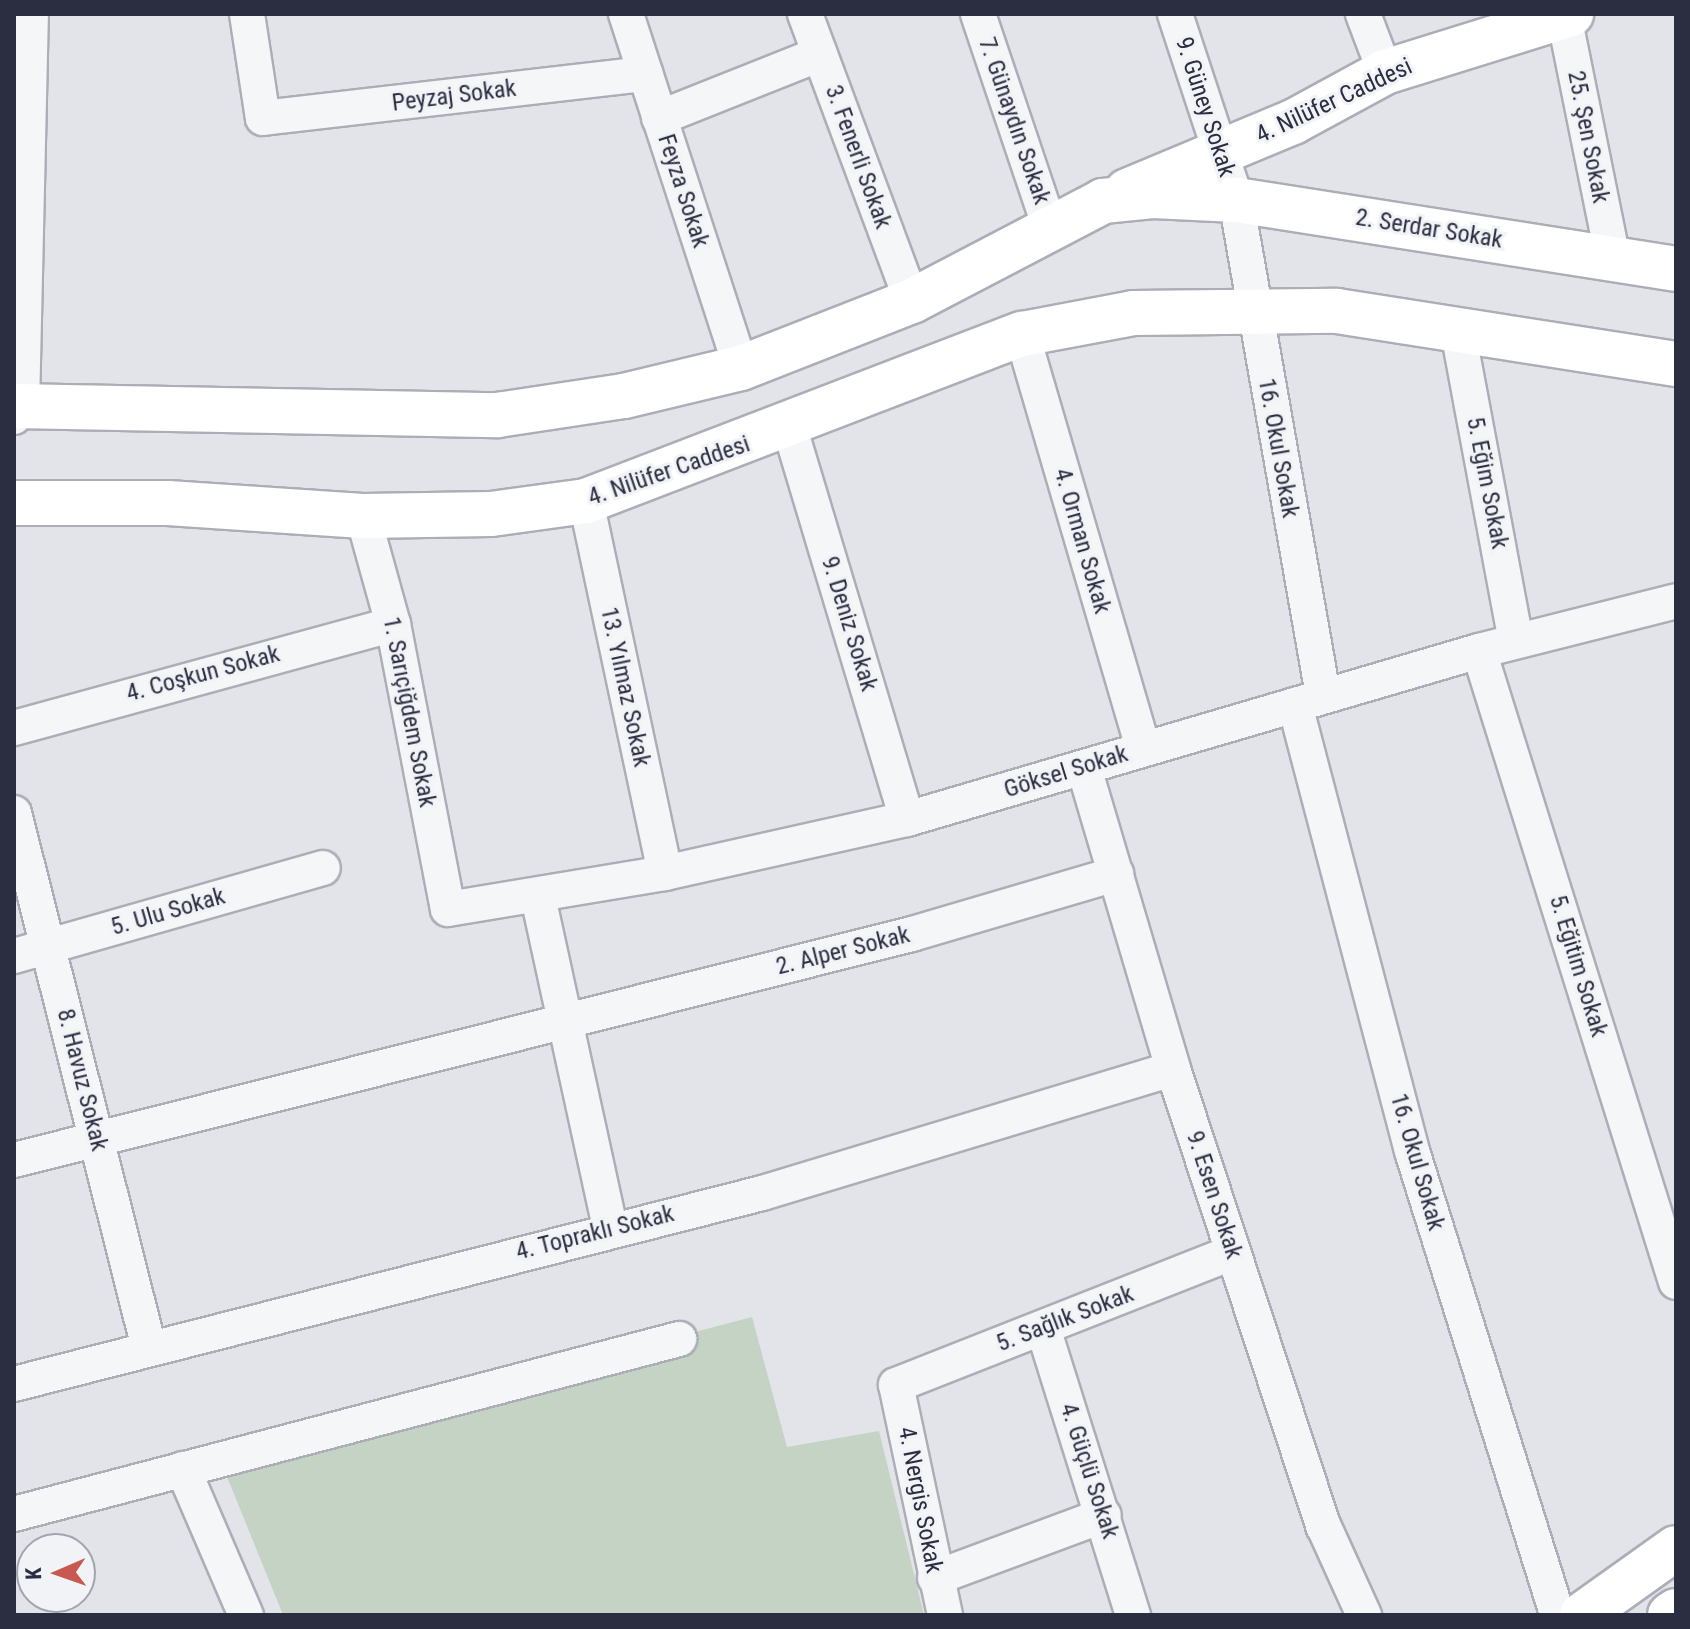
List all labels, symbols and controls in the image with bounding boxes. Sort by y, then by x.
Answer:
street label: 9. Güney Sokak [1169,33,1241,181]
street label: 7. Günaydın Sokak [972,34,1056,208]
street label: 4. Nilüfer Caddesi [1251,52,1417,150]
street label: 25. Şen Sokak [1561,68,1615,206]
street label: Peyzaj Sokak [390,74,518,118]
street label: 3. Fenerli Sokak [819,81,897,233]
street label: Feyza Sokak [651,131,715,251]
street label: 2. Serdar Sokak [1354,203,1504,255]
street label: 16. Okul Sokak [1252,376,1304,520]
street label: 5. Eğim Sokak [1460,415,1514,551]
street label: 4. Nilüfer Caddesi [584,430,754,512]
street label: 4. Orman Sokak [1048,465,1116,617]
street label: 9. Deniz Sokak [815,553,883,695]
street label: 13. Yılmaz Sokak [594,605,656,769]
street label: 1. Sarıçiğdem Sokak [376,614,442,810]
street label: 4. Coşkun Sokak [123,640,283,708]
street label: Göksel Sokak [1001,740,1131,804]
street label: 5. Ulu Sokak [108,882,228,942]
street label: 5. Eğitim Sokak [1543,892,1613,1040]
street label: 2. Alper Sokak [773,921,913,981]
street label: 8. Havuz Sokak [50,1006,114,1154]
street label: 16. Okul Sokak [1384,1090,1450,1234]
street label: 9. Esen Sokak [1180,1128,1248,1262]
street label: 4. Topraklı Sokak [513,1199,677,1267]
street label: 5. Sağlık Sokak [992,1280,1138,1358]
street label: 4. Güçlü Sokak [1054,1400,1124,1542]
street label: 4. Nergis Sokak [892,1424,948,1576]
north arrow [16,1533,96,1613]
text: K [21,1567,46,1580]

